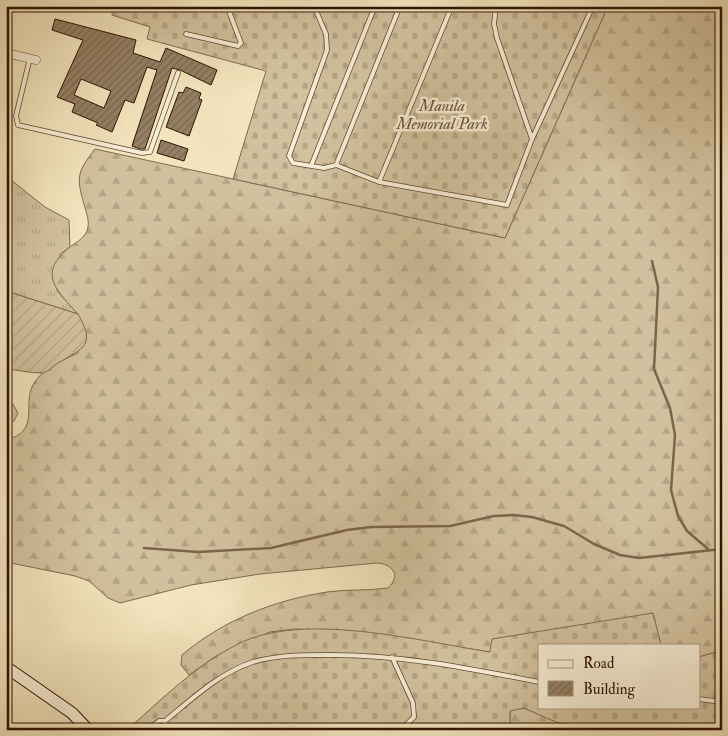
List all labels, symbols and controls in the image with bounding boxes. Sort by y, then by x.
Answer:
park label: Manila Memorial Park [395,96,488,134]
legend [538,644,700,708]
text: Road [583,654,615,673]
text: Building [583,680,635,699]

